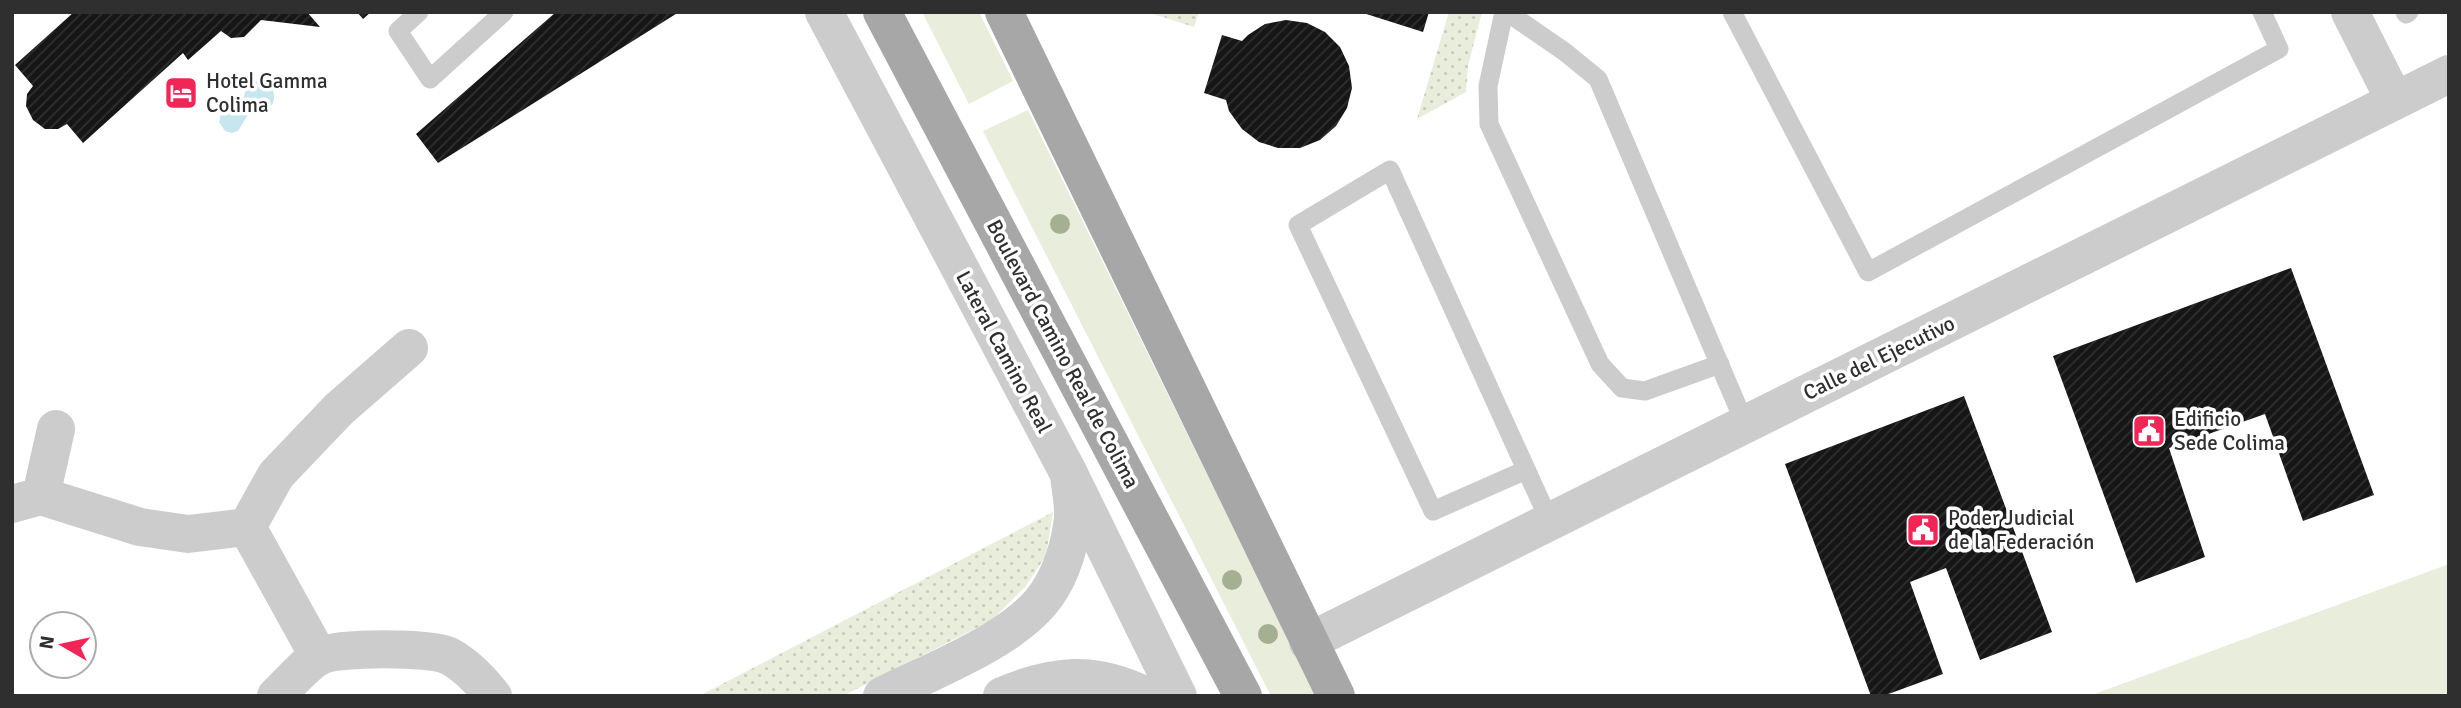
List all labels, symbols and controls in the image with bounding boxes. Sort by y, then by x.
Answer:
place label: Hotel Gamma Colima [206,68,328,118]
hotel icon: Hotel Gamma Colima [162,74,200,112]
street label: Boulevard Camino Real de Colima [981,215,1145,493]
street label: Lateral Camino Real [950,266,1058,438]
street label: Calle del Ejecutivo [1799,310,1959,406]
place label: Edificio Sede Colima [2174,406,2285,456]
public building icon: Edificio Sede Colima [2130,412,2168,450]
place label: Poder Judicial de la Federación [1948,505,2095,555]
public building icon: Poder Judicial de la Federación [1904,511,1942,549]
north arrow [28,610,98,680]
text: N [34,634,60,651]

